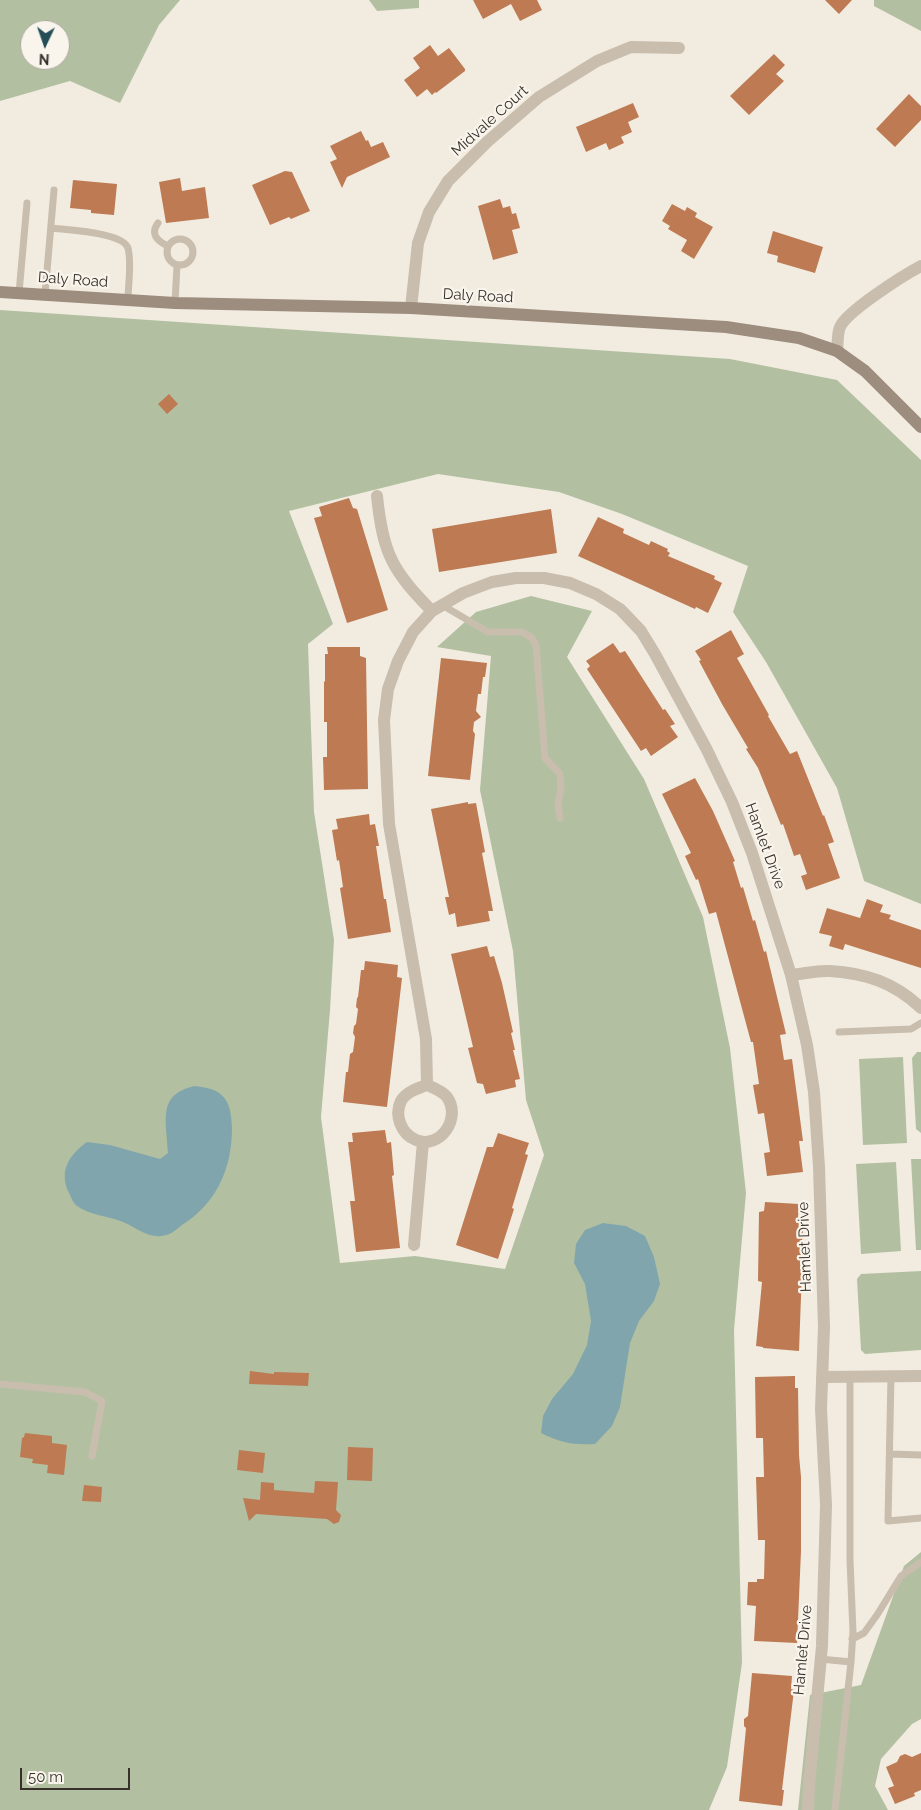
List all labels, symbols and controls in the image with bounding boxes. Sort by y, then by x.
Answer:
north arrow [20,20,70,70]
text: N [39,51,50,67]
street label: Midvale Court [448,82,532,160]
street label: Daly Road [37,269,109,291]
street label: Daly Road [442,285,514,307]
street label: Hamlet Drive [741,800,789,892]
street label: Hamlet Drive [794,1202,816,1292]
street label: Hamlet Drive [790,1604,816,1696]
scale bar [22,1758,132,1790]
text: 50 m [28,1768,63,1786]

